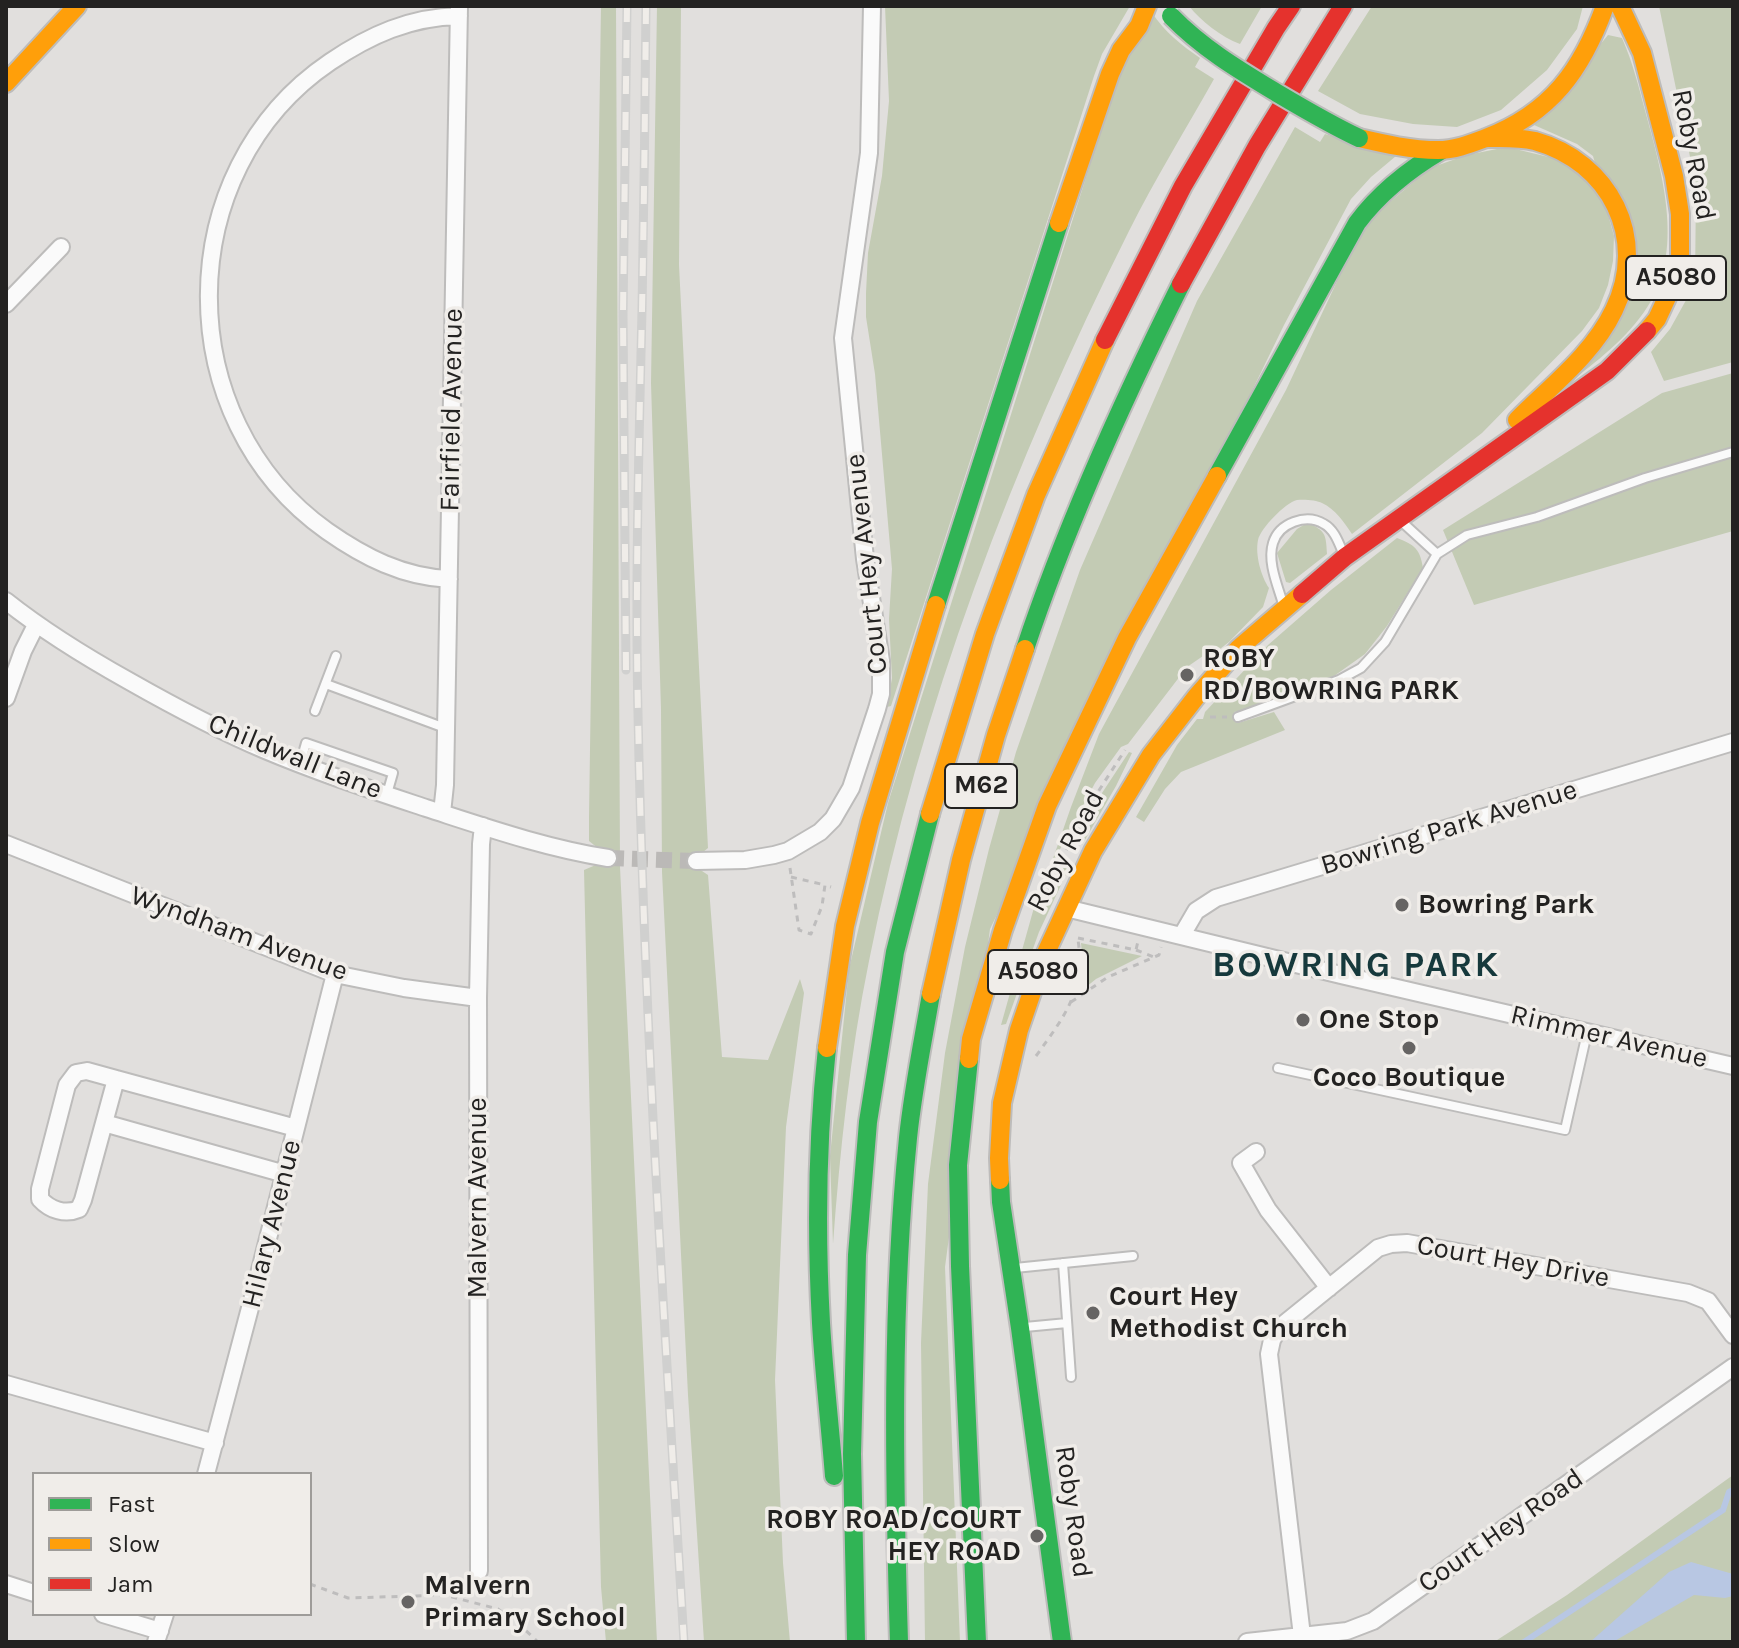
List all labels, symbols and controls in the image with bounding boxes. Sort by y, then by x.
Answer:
street label: Roby Road [1664,86,1722,224]
road number: A5080 [1626,256,1726,300]
street label: Fairfield Avenue [433,308,471,512]
street label: Court Hey Avenue [839,452,895,676]
place label: ROBY RD/BOWRING PARK [1203,642,1459,708]
marker: ROBY RD/BOWRING PARK [1178,666,1196,684]
street label: Childwall Lane [203,707,387,807]
road number: M62 [945,764,1017,808]
street label: Bowring Park Avenue [1317,773,1581,883]
street label: Roby Road [1020,784,1112,918]
street label: Wyndham Avenue [126,879,352,989]
place label: Bowring Park [1418,888,1594,922]
marker: Bowring Park [1393,896,1411,914]
district label: BOWRING PARK [1212,944,1500,988]
road number: A5080 [988,950,1088,994]
street label: Rimmer Avenue [1507,998,1711,1076]
place label: One Stop [1319,1003,1439,1037]
marker: One Stop [1294,1011,1312,1029]
marker: Coco Boutique [1400,1039,1418,1057]
place label: Coco Boutique [1313,1061,1505,1095]
street label: Malvern Avenue [461,1097,495,1299]
street label: Hilary Avenue [235,1136,309,1312]
street label: Court Hey Drive [1414,1229,1612,1295]
place label: Court Hey Methodist Church [1109,1280,1348,1346]
marker: Court Hey Methodist Church [1084,1304,1102,1322]
street label: Roby Road [1047,1444,1099,1580]
street label: Court Hey Road [1412,1462,1590,1600]
legend [32,1472,312,1616]
text: Fast [108,1490,155,1518]
place label: ROBY ROAD/COURT HEY ROAD [766,1503,1021,1569]
marker: ROBY ROAD/COURT HEY ROAD [1028,1527,1046,1545]
text: Slow [108,1530,160,1558]
place label: Malvern Primary School [424,1569,626,1635]
text: Jam [108,1570,153,1598]
marker: Malvern Primary School [399,1593,417,1611]

